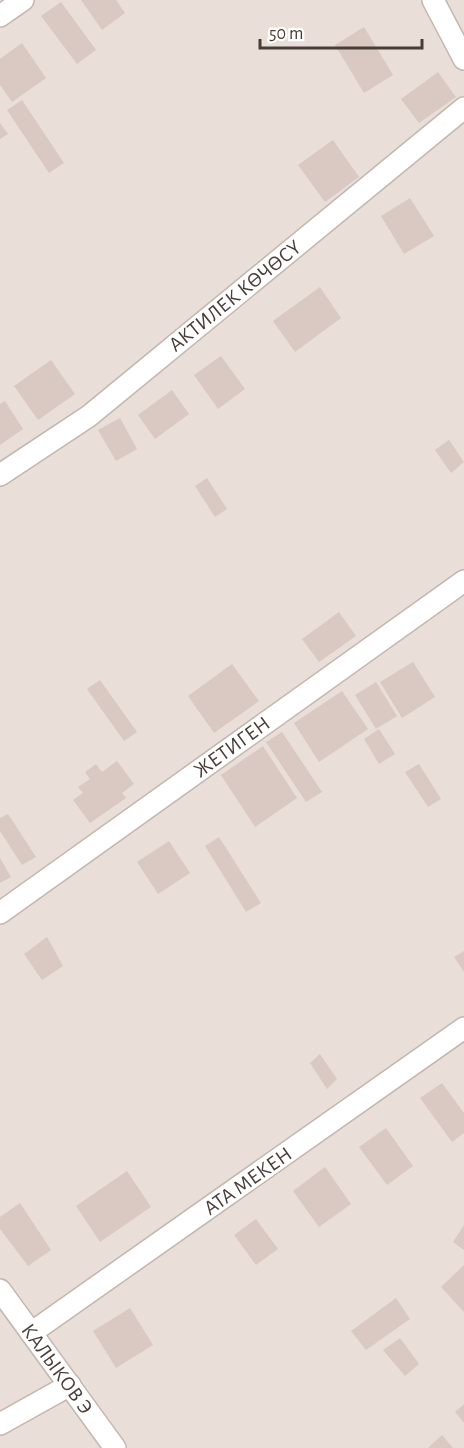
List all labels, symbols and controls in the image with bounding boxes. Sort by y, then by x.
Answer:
scale bar [260,12,422,50]
text: 50 m [269,25,303,43]
street label: АКТИЛЕК КӨЧӨСҮ [165,236,305,356]
street label: ЖЕТИГЕН [190,712,274,782]
street label: АТА МЕКЕН [200,1143,296,1219]
street label: КАЛЫКОВ Э [17,1320,97,1418]

